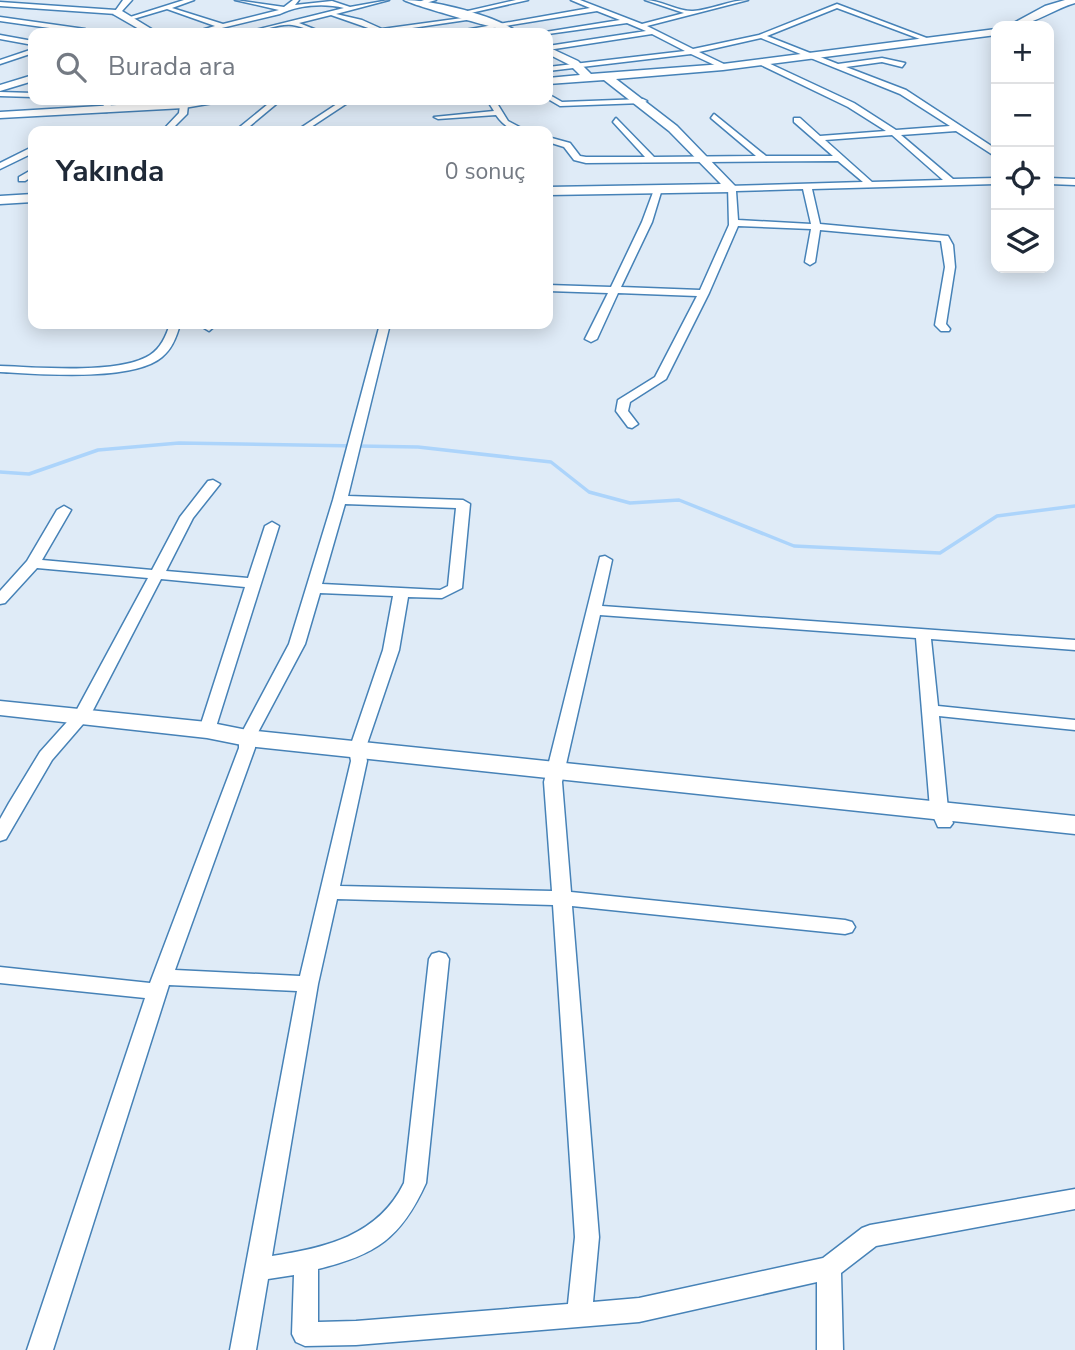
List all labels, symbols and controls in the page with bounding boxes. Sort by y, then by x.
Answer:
map controls [991,21,1054,273]
button: + [991,21,1054,84]
search box [28,28,553,105]
icon: search [52,48,90,86]
text: Burada ara [108,49,235,84]
button: − [991,84,1054,147]
button: locate [991,147,1054,210]
text: Yakında [56,151,164,192]
text: 0 sonuç [445,156,525,187]
button: layers [991,210,1054,273]

